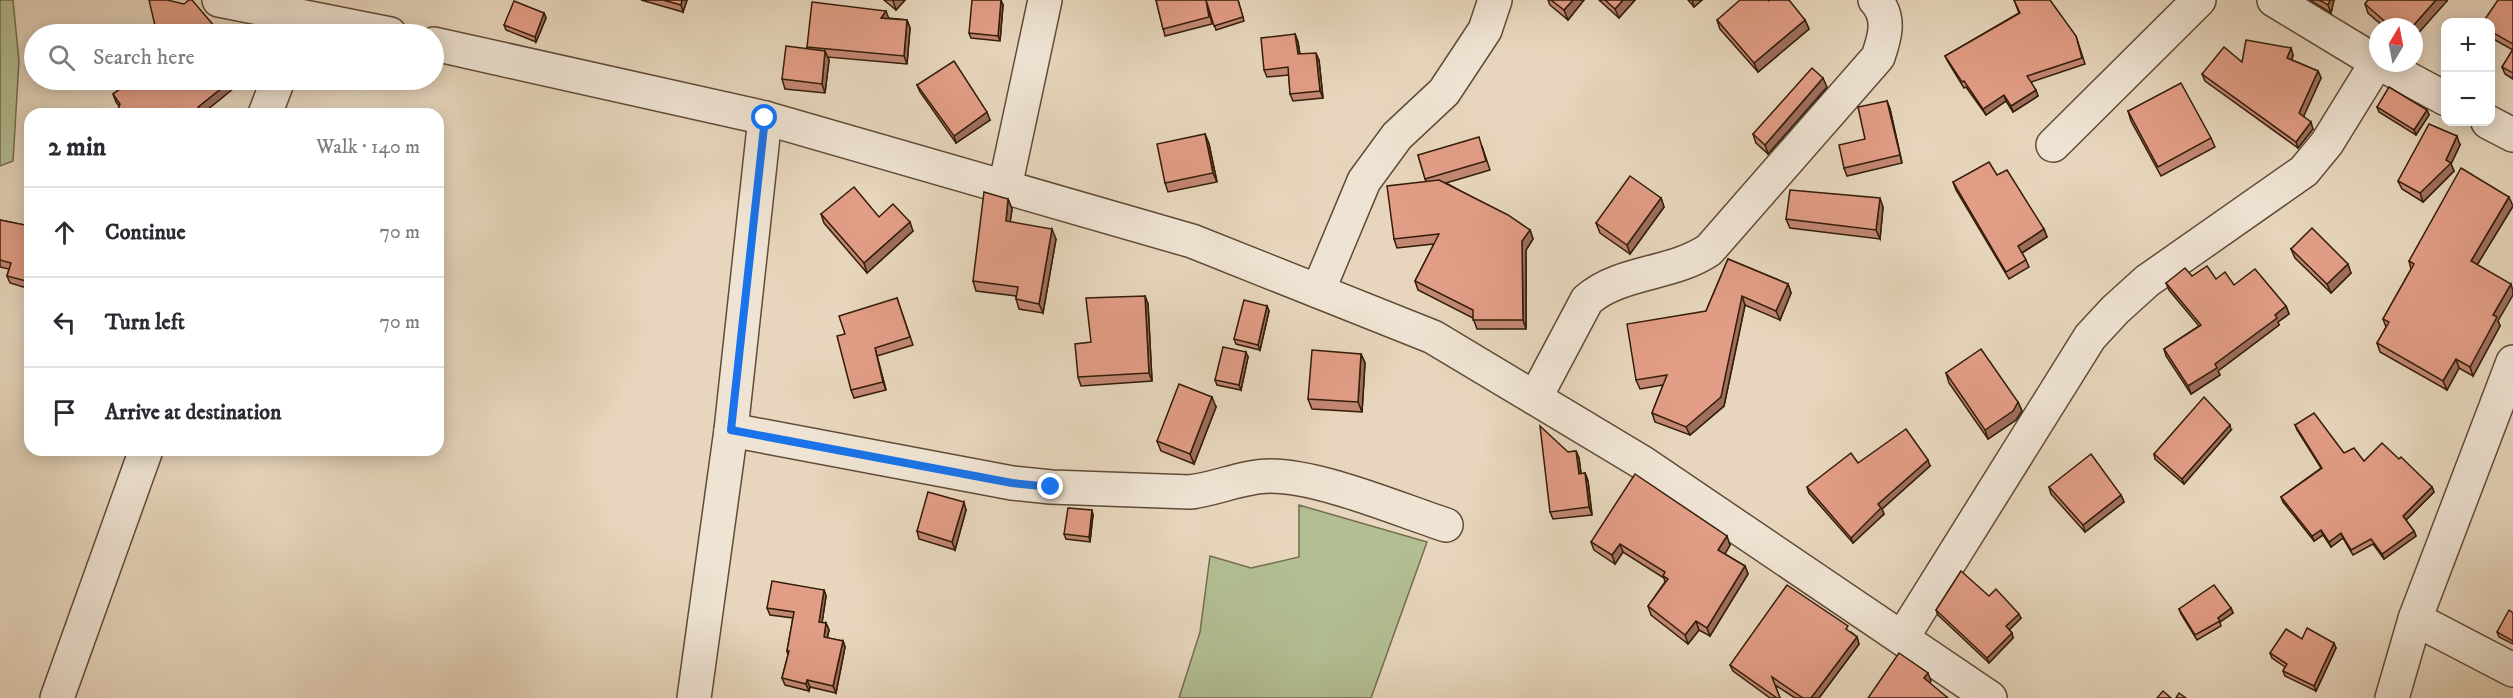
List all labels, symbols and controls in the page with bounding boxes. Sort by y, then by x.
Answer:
north arrow [2369,18,2423,72]
map controls [2441,18,2495,126]
button: + [2441,18,2495,72]
search box [24,24,444,90]
icon: search [45,41,78,74]
text: Search here [93,44,195,71]
button: − [2441,72,2495,126]
route start [751,104,777,130]
text: 2 min [48,131,106,164]
text: Walk · 140 m [316,135,420,160]
icon: ahead [48,216,81,249]
text: Continue [105,219,186,246]
text: 70 m [379,220,420,245]
icon: left [48,306,81,339]
text: Turn left [105,309,185,336]
text: 70 m [379,310,420,335]
icon: arrive [48,396,81,429]
text: Arrive at destination [105,399,282,426]
route end [1037,473,1063,499]

